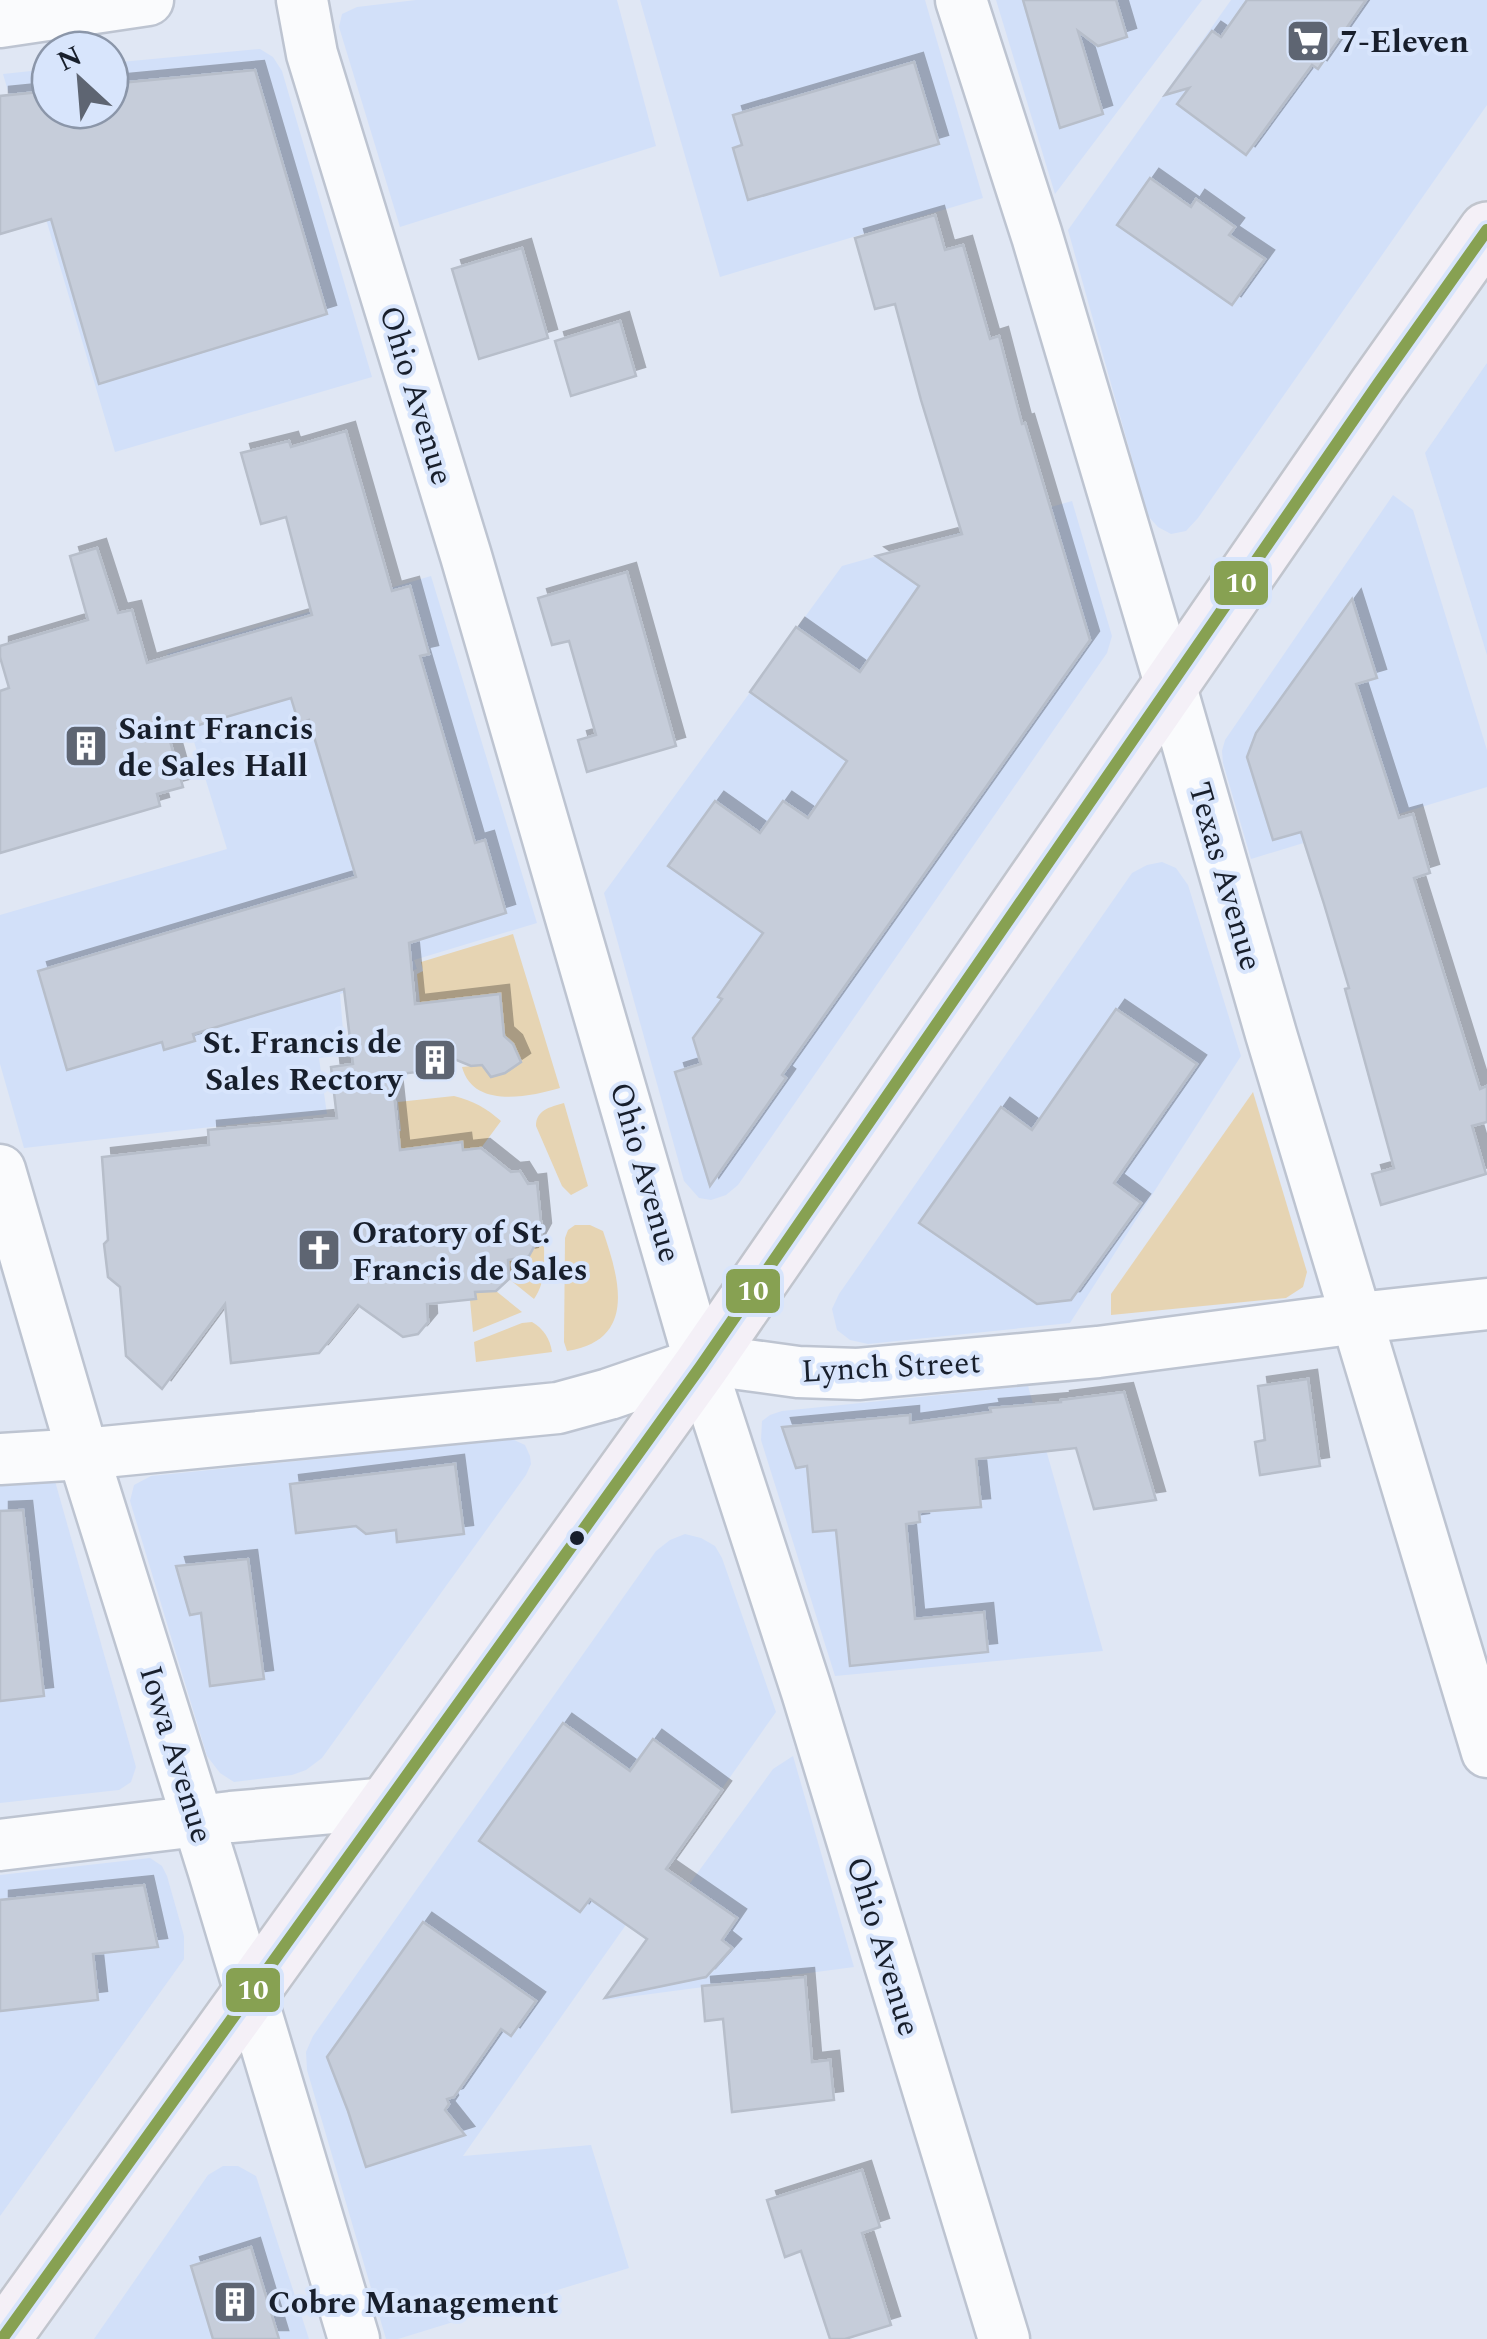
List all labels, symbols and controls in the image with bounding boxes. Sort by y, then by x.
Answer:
supermarket icon: 7-Eleven [1285,18,1331,64]
place label: 7-Eleven [1340,18,1469,67]
north arrow [30,30,130,130]
text: N [50,35,89,83]
street label: Ohio Avenue [365,300,466,491]
line badge: 10 [1212,559,1270,607]
text: 10 [1225,562,1257,605]
place label: Saint Francis de Sales Hall [118,705,314,791]
building icon: Saint Francis de Sales Hall [63,723,109,769]
street label: Texas Avenue [1174,776,1275,976]
place label: St. Francis de Sales Rectory [202,1019,404,1105]
building icon: St. Francis de Sales Rectory [412,1037,458,1083]
street label: Ohio Avenue [595,1077,694,1268]
place label: Oratory of St. Francis de Sales [352,1209,588,1295]
church icon: Oratory of St. Francis de Sales [296,1227,342,1273]
line badge: 10 [724,1267,782,1315]
text: 10 [737,1270,769,1313]
street label: Lynch Street [800,1338,982,1397]
unlabelled marker [567,1528,587,1548]
street label: Iowa Avenue [125,1660,226,1849]
street label: Ohio Avenue [832,1851,933,2042]
line badge: 10 [224,1966,282,2014]
text: 10 [237,1969,269,2012]
building icon: Cobre Management [212,2279,258,2325]
place label: Cobre Management [268,2279,559,2328]

